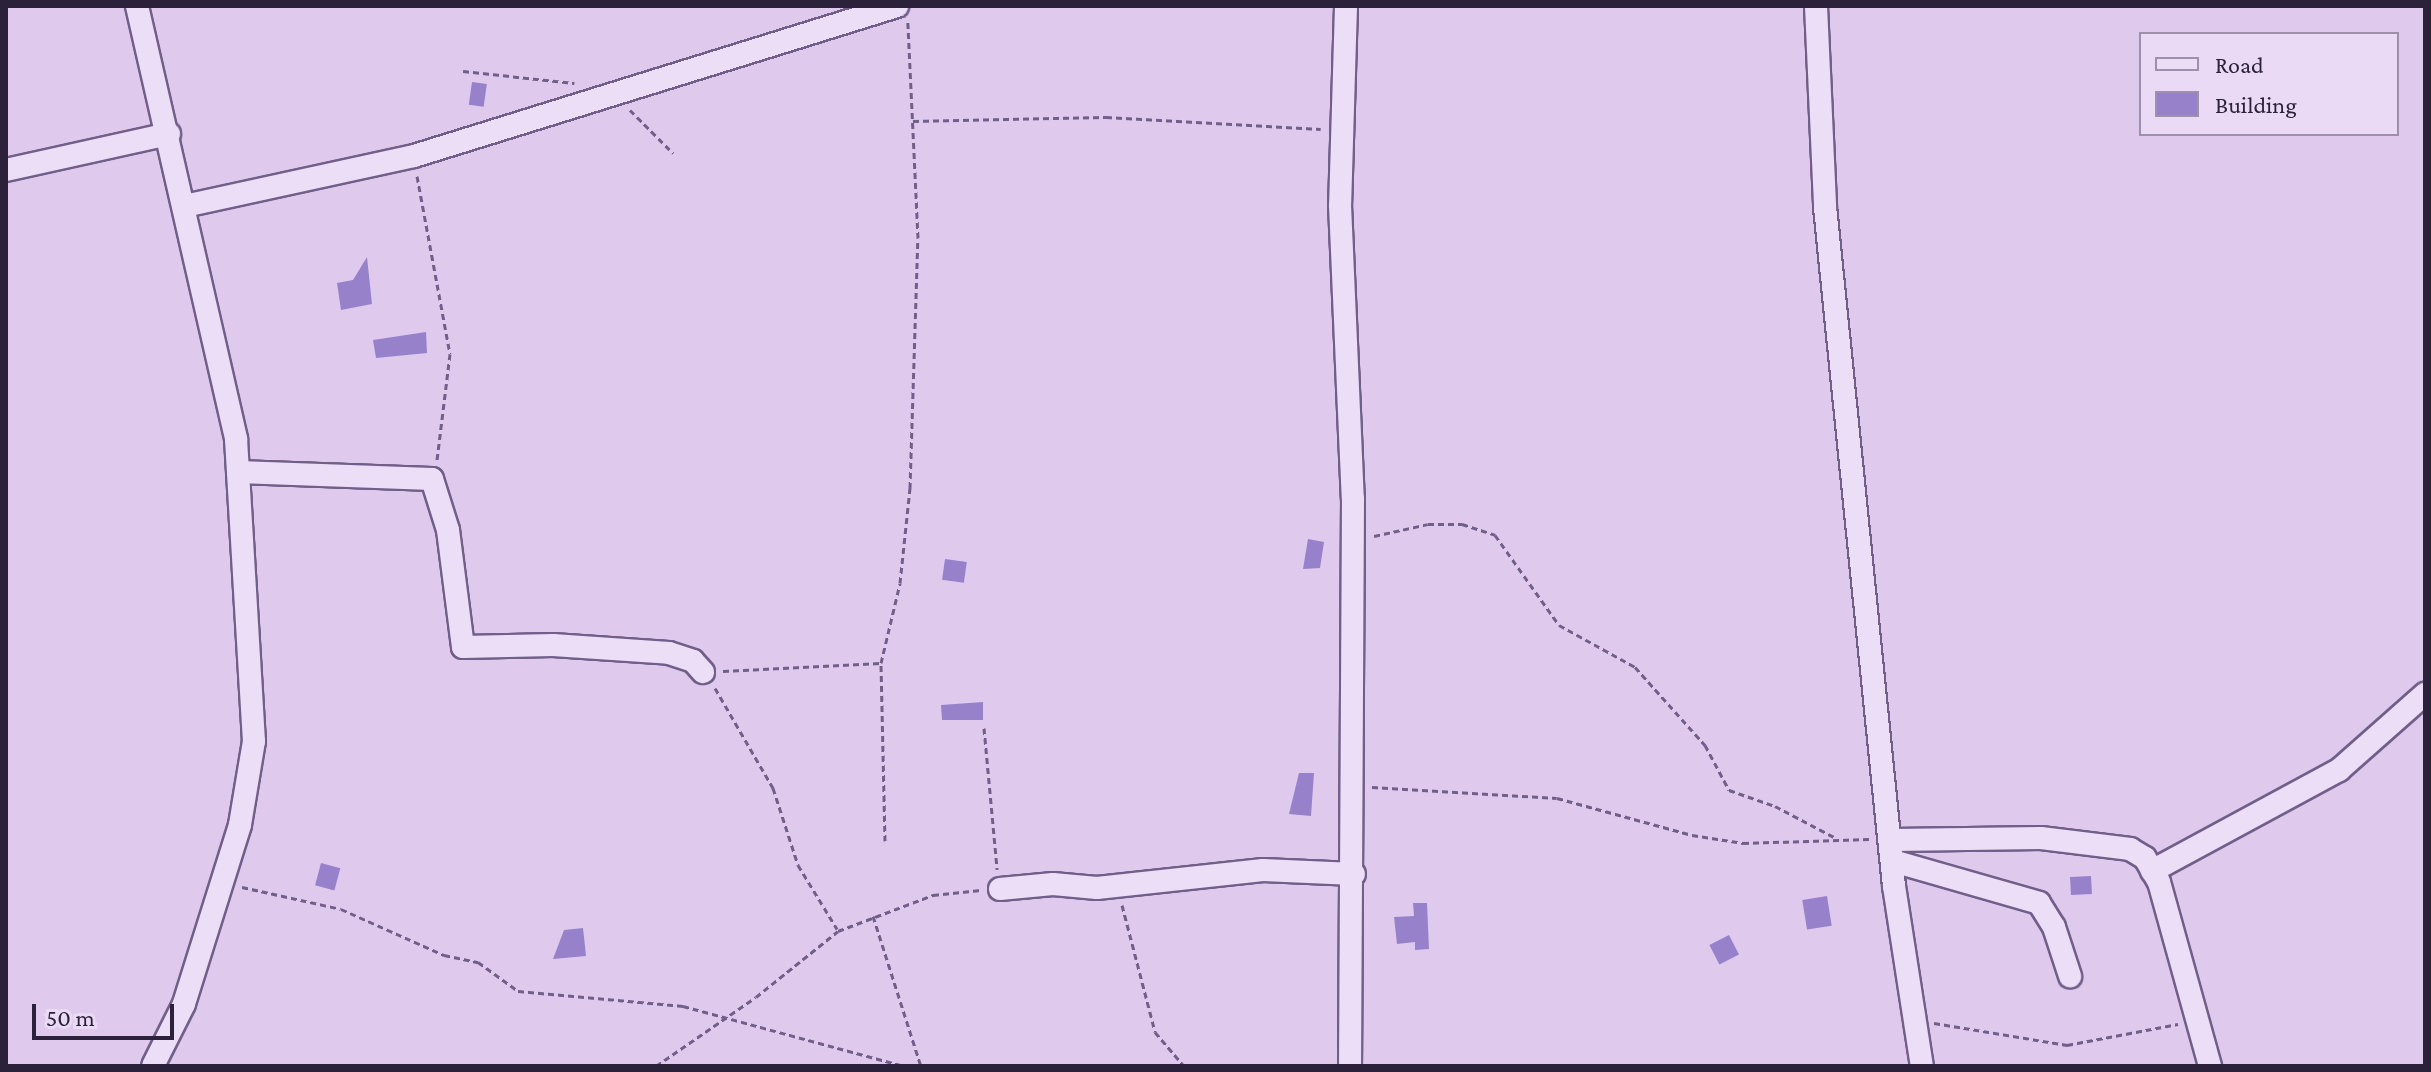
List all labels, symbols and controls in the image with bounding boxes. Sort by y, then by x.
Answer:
legend [2139,32,2399,136]
text: Road [2215,51,2264,78]
text: Building [2215,91,2297,118]
scale bar [36,988,178,1038]
text: 50 m [46,1004,95,1031]

